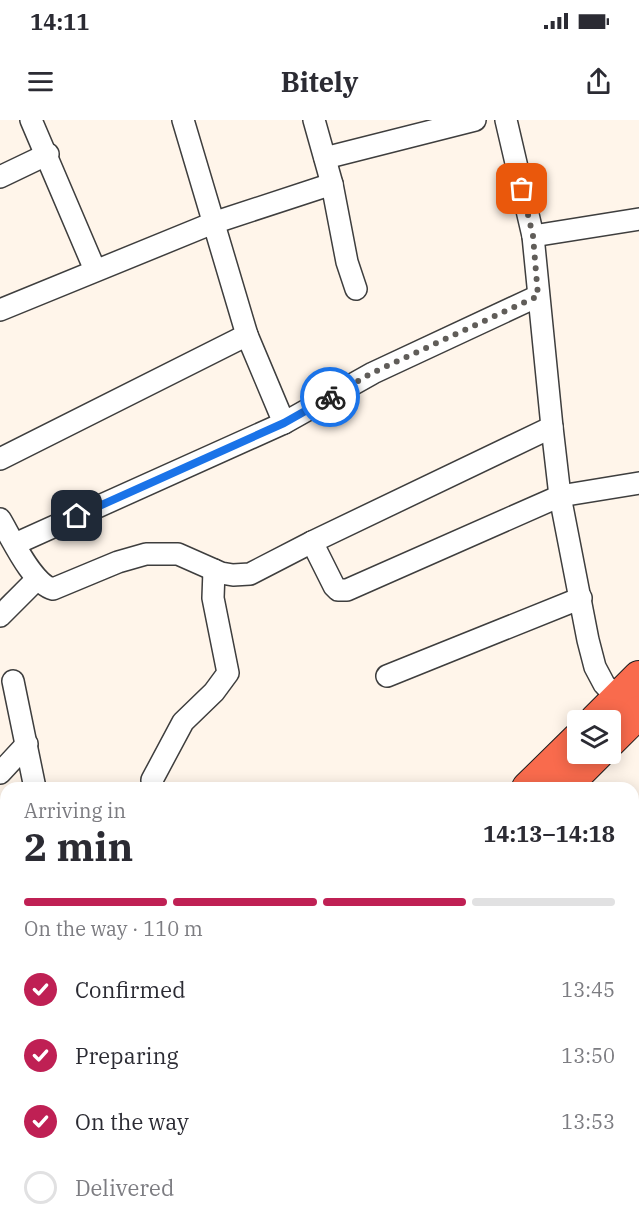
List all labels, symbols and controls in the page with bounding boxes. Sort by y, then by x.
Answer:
text: 14:11 [30,7,89,36]
text: Bitely [281,64,358,99]
icon: menu [24,65,57,98]
icon: share [582,65,615,98]
pin [496,163,547,214]
icon: bag [505,172,538,205]
courier [300,367,360,427]
icon: bike [314,381,347,414]
pin [51,490,102,541]
icon: home [60,499,93,532]
map controls [567,710,621,764]
button: layers [567,710,621,764]
text: Arriving in [24,797,126,824]
text: 14:13–14:18 [483,819,615,848]
text: 2 min [24,821,133,872]
text: On the way · 110 m [24,915,203,942]
icon: check [24,973,57,1006]
text: Confirmed [75,975,186,1004]
text: 13:45 [561,976,615,1003]
icon: check [24,1039,57,1072]
text: Preparing [75,1041,179,1070]
text: 13:50 [561,1042,615,1069]
icon: check [24,1105,57,1138]
text: On the way [75,1107,189,1136]
text: 13:53 [561,1108,615,1135]
text: Delivered [75,1173,174,1202]

